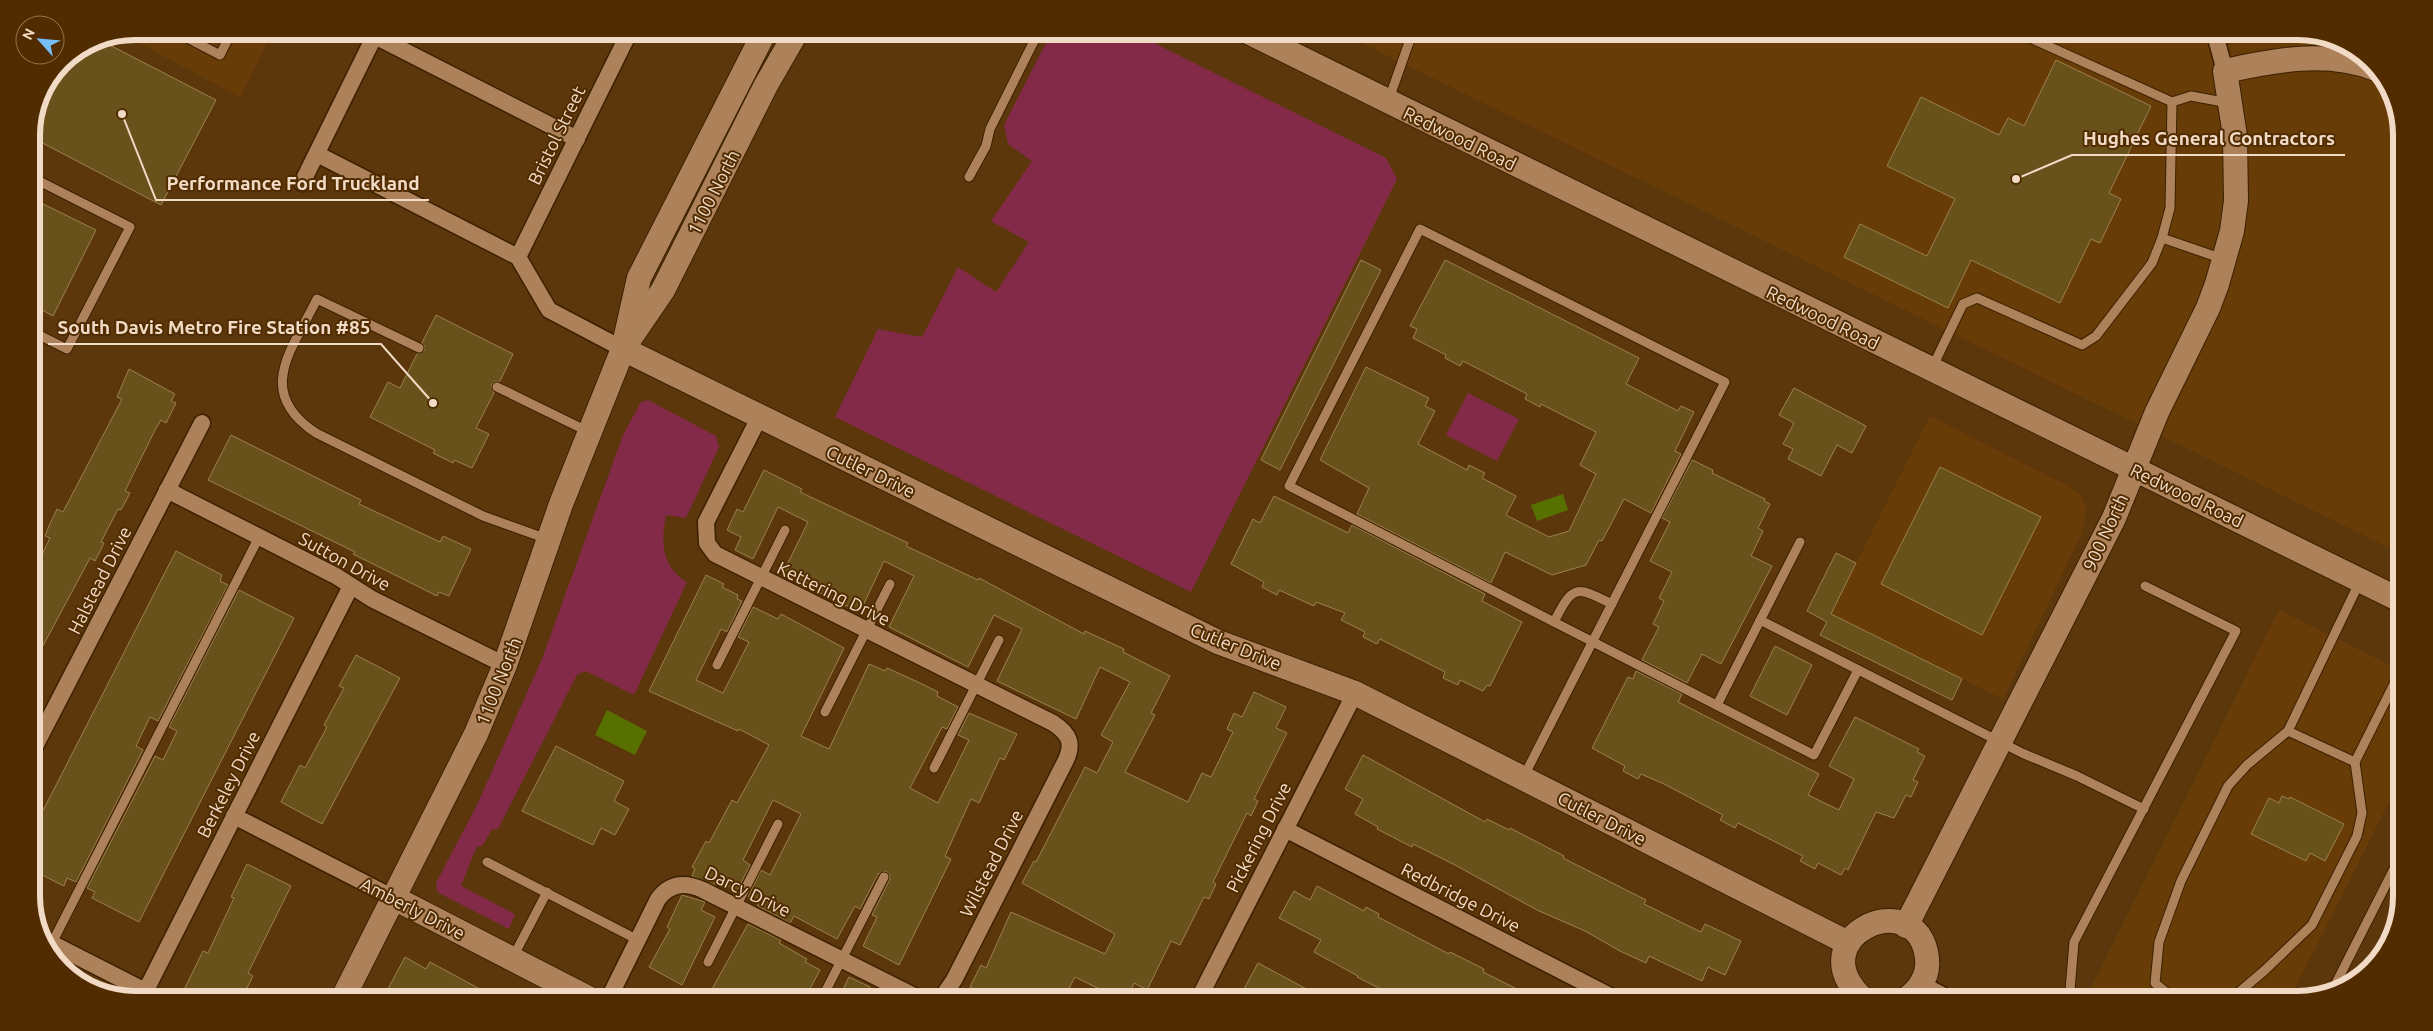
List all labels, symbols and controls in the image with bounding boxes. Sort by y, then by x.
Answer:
north arrow [15,15,65,65]
text: N [19,26,38,42]
street label: Bristol Street [524,82,588,188]
street label: Redwood Road [1400,102,1520,174]
callout: Hughes General Contractors [2072,121,2345,155]
text: Hughes General Contractors [2083,127,2335,149]
street label: 1100 North [683,146,743,238]
callout: Performance Ford Truckland [156,166,429,200]
text: Performance Ford Truckland [166,172,420,194]
street label: Redwood Road [1763,281,1883,353]
callout: South Davis Metro Fire Station #85 [48,310,381,344]
text: South Davis Metro Fire Station #85 [58,316,370,338]
street label: Cutler Drive [823,441,919,501]
street label: Redwood Road [2127,459,2247,531]
street label: 900 North [2079,491,2131,573]
street label: Halstead Drive [63,523,135,637]
street label: Sutton Drive [296,528,394,594]
street label: Kettering Drive [774,557,894,629]
street label: Cutler Drive [1188,619,1284,673]
street label: 1100 North [471,634,525,728]
street label: Berkeley Drive [193,727,263,841]
street label: Pickering Drive [1222,779,1294,895]
street label: Cutler Drive [1555,787,1649,849]
street label: Wilstead Drive [955,806,1027,920]
street label: Redbridge Drive [1398,858,1524,936]
street label: Darcy Drive [702,862,794,920]
street label: Amberly Drive [357,873,469,943]

